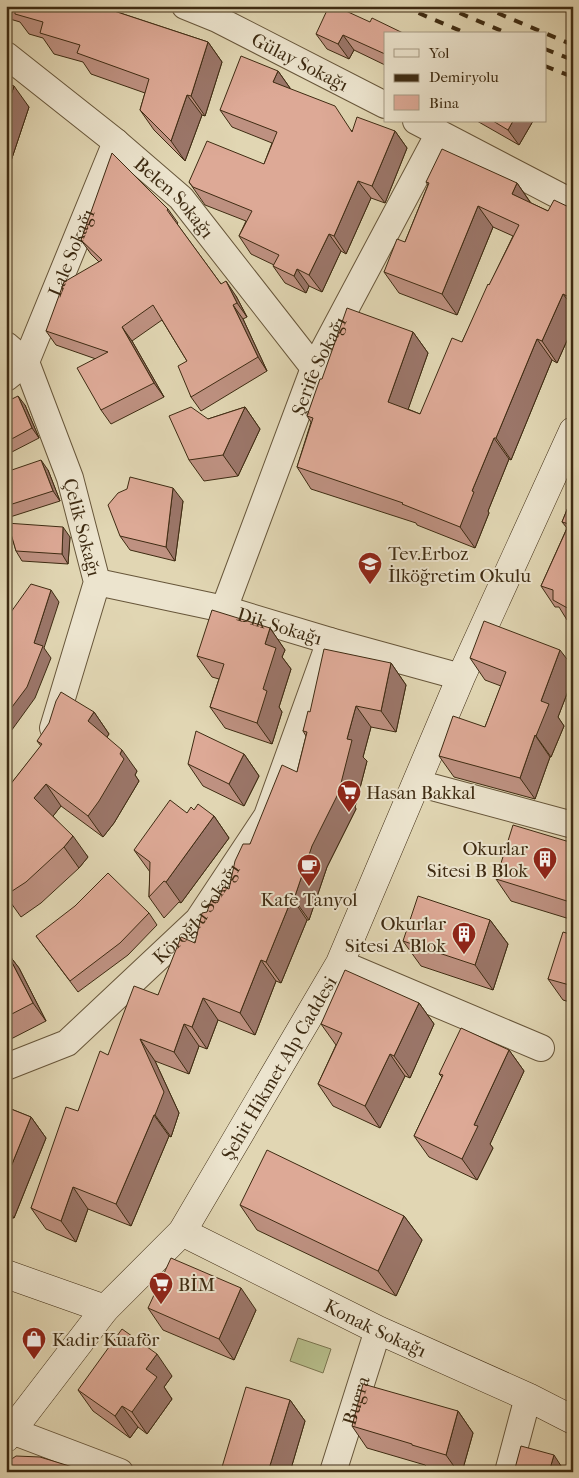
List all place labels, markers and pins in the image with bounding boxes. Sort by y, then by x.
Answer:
place label: Tev.Erboz İlköğretim Okulu [388,543,531,587]
school or university icon: Tev.Erboz İlköğretim Okulu [357,551,383,585]
supermarket icon: Hasan Bakkal [336,779,362,813]
place label: Hasan Bakkal [366,782,475,804]
place label: Okurlar Sitesi B Blok [427,838,529,882]
building icon: Okurlar Sitesi B Blok [532,846,558,880]
cafe icon: Kafe Tanyol [296,853,322,887]
place label: Kafe Tanyol [260,889,358,911]
place label: Okurlar Sitesi A Blok [345,913,447,957]
building icon: Okurlar Sitesi A Blok [451,921,477,955]
supermarket icon: BİM [148,1271,174,1305]
place label: BİM [178,1274,215,1296]
shop icon: Kadir Kuaför [21,1326,47,1360]
place label: Kadir Kuaför [52,1329,160,1351]

